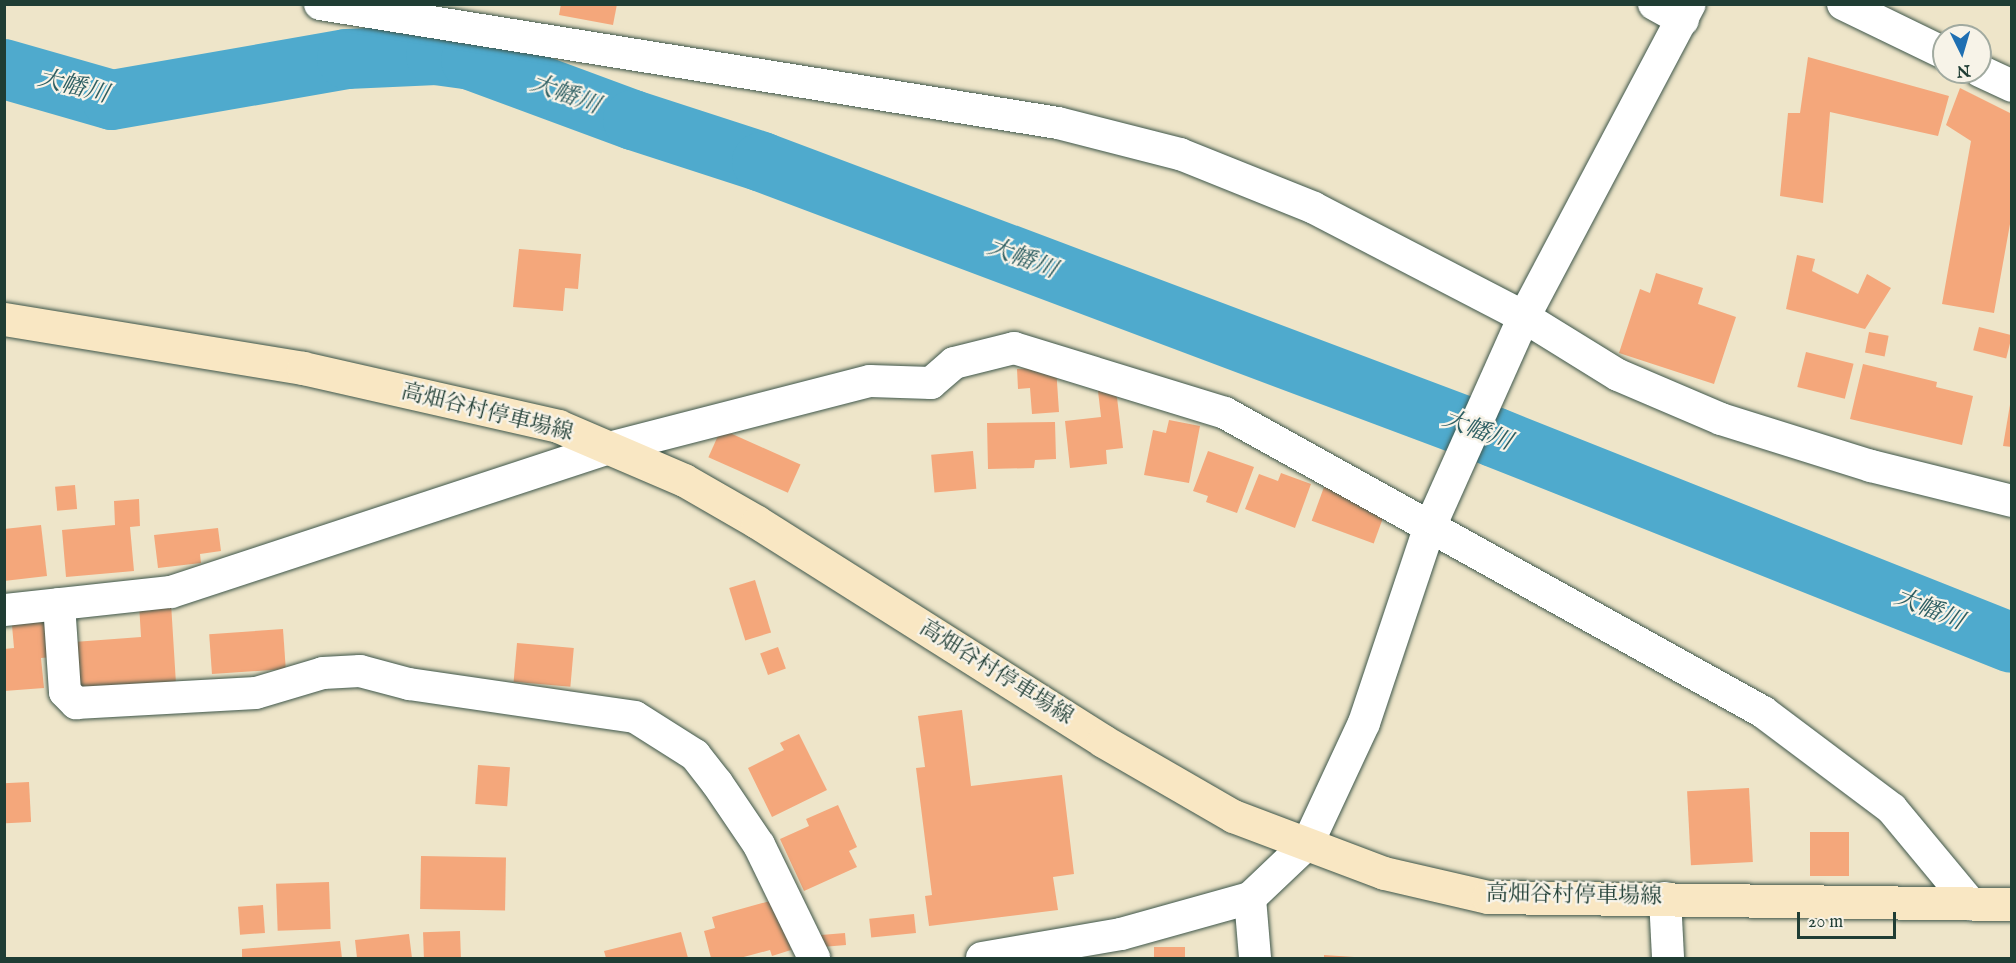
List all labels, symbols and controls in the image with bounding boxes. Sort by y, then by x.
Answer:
north arrow [1932,24,1992,84]
text: N [1956,59,1971,81]
water label: 大幡川 [35,64,111,110]
water label: 大幡川 [526,69,604,121]
water label: 大幡川 [983,233,1061,285]
street label: 高畑谷村停車場線 [398,379,576,447]
water label: 大幡川 [1438,405,1516,457]
water label: 大幡川 [1890,583,1968,637]
street label: 高畑谷村停車場線 [914,615,1078,731]
street label: 高畑谷村停車場線 [1486,881,1662,911]
scale bar [1800,900,1899,938]
text: 20 m [1808,911,1843,934]

